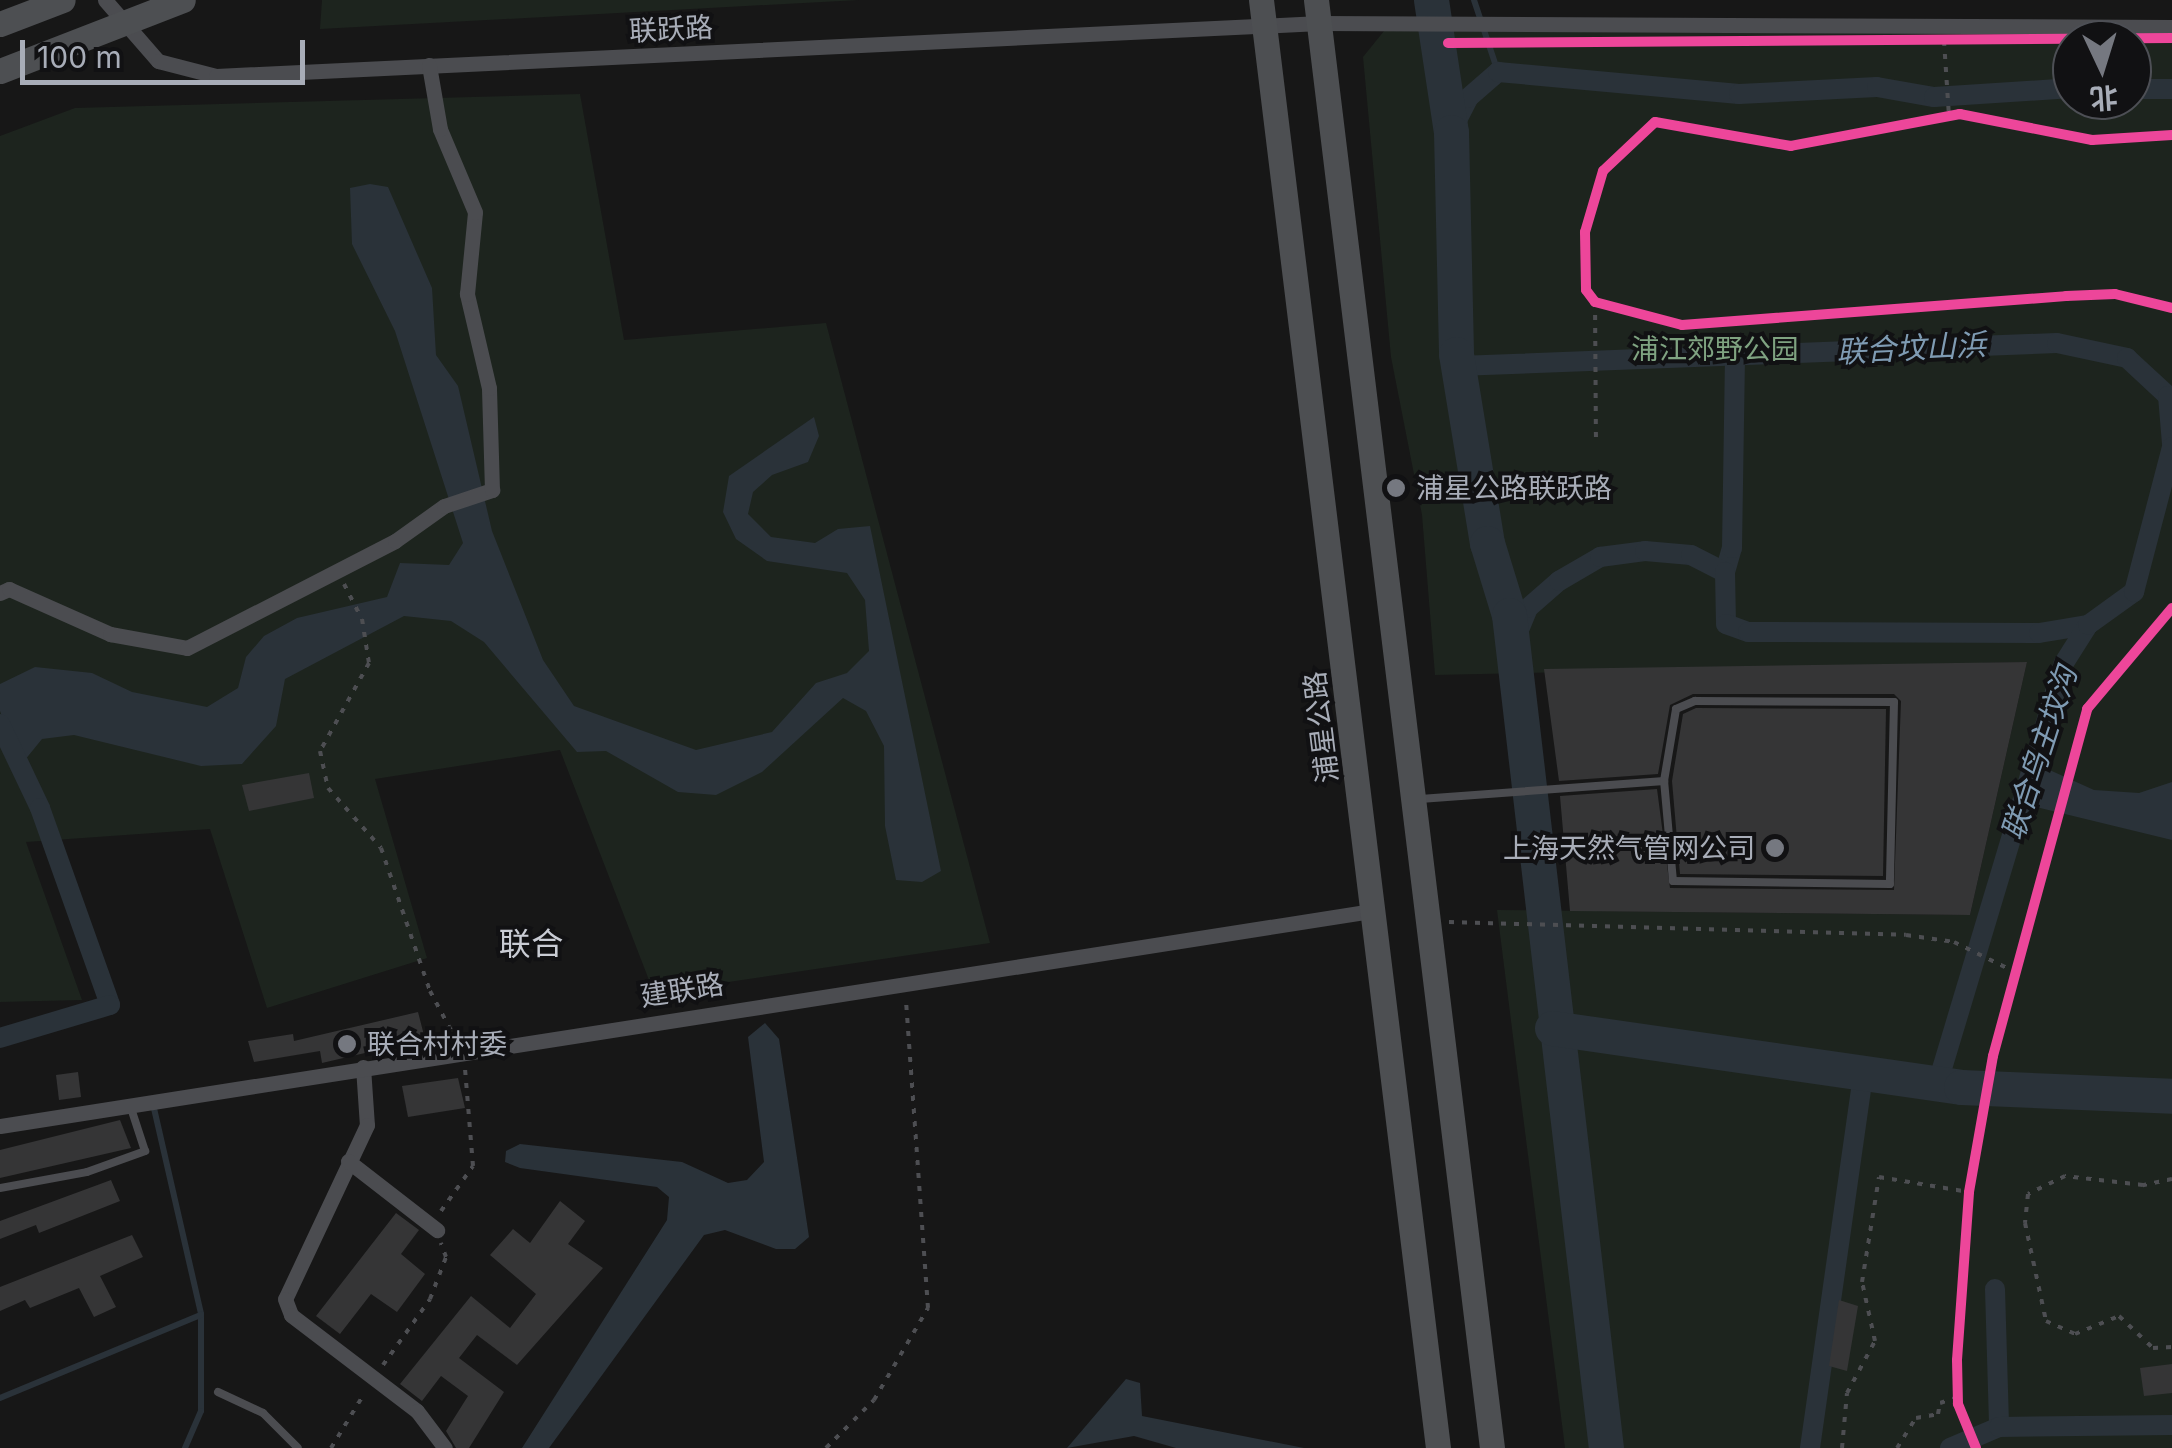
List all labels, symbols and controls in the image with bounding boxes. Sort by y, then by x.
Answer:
street label: 联跃路 [628,10,714,48]
scale bar [25,20,310,82]
north arrow [2052,20,2152,120]
text: 100 m [37,39,122,75]
text: 北 [2089,80,2119,116]
water label: 联合坟山浜 [1835,326,1987,370]
park label: 浦江郊野公园 [1631,332,1799,366]
place label: 浦星公路联跃路 [1416,471,1612,505]
marker: 浦星公路联跃路 [1385,477,1407,499]
water label: 联合鸟主坟沟 [1994,662,2084,844]
street label: 浦星公路 [1298,669,1344,785]
place label: 上海天然气管网公司 [1503,831,1755,865]
marker: 上海天然气管网公司 [1764,837,1786,859]
district label: 联合 [499,925,563,963]
street label: 建联路 [638,967,726,1013]
place label: 联合村村委 [367,1027,507,1061]
marker: 联合村村委 [336,1033,358,1055]

